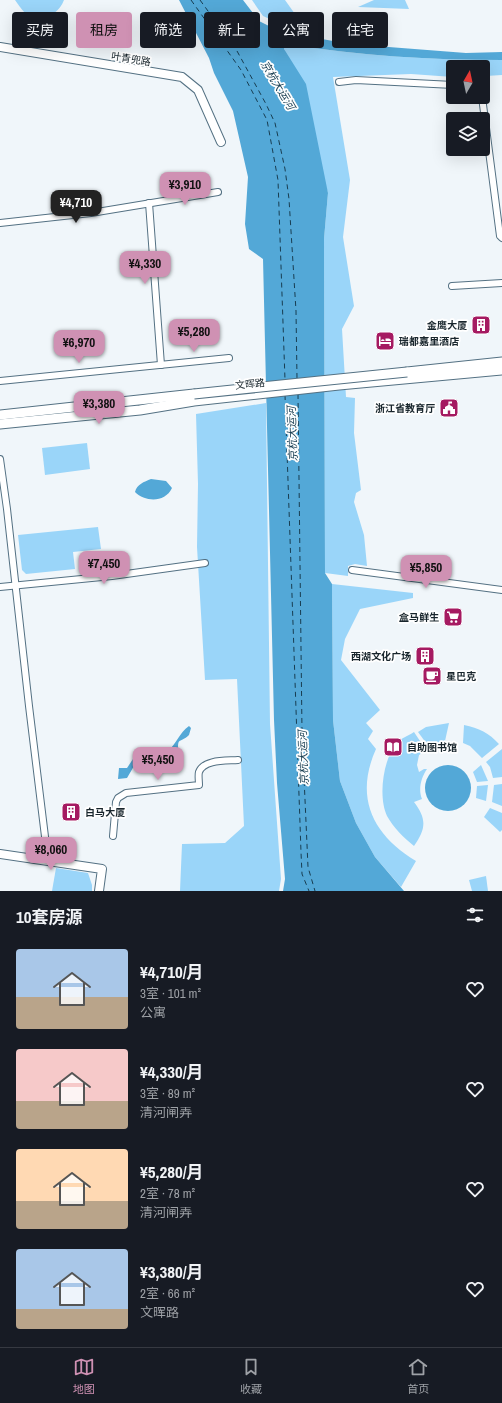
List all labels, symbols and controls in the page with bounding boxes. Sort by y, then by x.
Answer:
chip: 买房 [12,12,68,48]
chip: 租房 [76,12,132,48]
chip: 筛选 [140,12,196,48]
chip: 新上 [204,12,260,48]
chip: 公寓 [268,12,324,48]
chip: 住宅 [332,12,388,48]
street label: 叶青兜路 [110,49,152,69]
water label: 京杭大运河 [258,58,299,114]
north arrow [446,60,490,104]
map controls [446,60,490,156]
button: layers [446,112,490,156]
pin: ¥3,910 [152,172,218,206]
text: ¥3,910 [169,176,201,193]
pin: ¥4,710 [43,190,109,224]
text: ¥4,710 [60,194,92,211]
pin: ¥4,330 [112,251,178,285]
text: ¥4,330 [129,255,161,272]
building icon: 金鹰大厦 [470,314,492,336]
pin: ¥5,280 [161,319,227,353]
place label: 金鹰大厦 [426,319,467,332]
text: ¥5,280 [178,323,210,340]
pin: ¥6,970 [46,330,112,364]
hotel icon: 瑞都嘉里酒店 [374,330,396,352]
text: ¥6,970 [63,334,95,351]
place label: 瑞都嘉里酒店 [399,335,459,348]
street label: 文晖路 [234,376,266,392]
pin: ¥3,380 [66,391,132,425]
text: ¥3,380 [83,395,115,412]
public building icon: 浙江省教育厅 [438,397,460,419]
place label: 浙江省教育厅 [375,402,435,415]
water label: 京杭大运河 [284,404,300,462]
pin: ¥7,450 [71,551,137,585]
text: ¥7,450 [88,555,120,572]
pin: ¥5,850 [393,555,459,589]
text: ¥5,850 [410,559,442,576]
supermarket icon: 盒马鲜生 [442,606,464,628]
place label: 盒马鲜生 [399,611,439,624]
building icon: 西湖文化广场 [414,645,436,667]
place label: 西湖文化广场 [351,650,411,663]
cafe icon: 星巴克 [421,665,443,687]
place label: 星巴克 [446,670,476,683]
water label: 京杭大运河 [295,728,311,786]
library icon: 自助图书馆 [382,736,404,758]
place label: 自助图书馆 [407,741,457,754]
pin: ¥5,450 [125,747,191,781]
text: ¥5,450 [142,751,174,768]
building icon: 白马大厦 [60,801,82,823]
place label: 白马大厦 [85,806,125,819]
pin: ¥8,060 [18,837,84,871]
text: ¥8,060 [35,841,67,858]
icon: filters [464,904,486,926]
text: 10套房源 [16,905,83,928]
text: ¥4,710/月 [140,960,204,983]
icon: home [48,965,96,1013]
icon: heart [464,978,486,1000]
text: 3室 · 101 m² [140,985,201,1002]
text: 公寓 [140,1004,166,1021]
text: ¥4,330/月 [140,1060,204,1083]
icon: home [48,1065,96,1113]
icon: heart [464,1078,486,1100]
text: 3室 · 89 m² [140,1085,195,1102]
text: 清河闸弄 [140,1104,192,1121]
text: ¥5,280/月 [140,1160,204,1183]
icon: home [48,1165,96,1213]
icon: heart [464,1178,486,1200]
text: 2室 · 78 m² [140,1185,195,1202]
text: 清河闸弄 [140,1204,192,1221]
text: ¥3,380/月 [140,1260,204,1283]
icon: home [48,1265,96,1313]
icon: heart [464,1278,486,1300]
text: 2室 · 66 m² [140,1285,195,1302]
text: 文晖路 [140,1304,179,1321]
tab: 地图 [73,1356,95,1396]
tab: 收藏 [240,1356,262,1396]
tab: 首页 [407,1356,429,1396]

